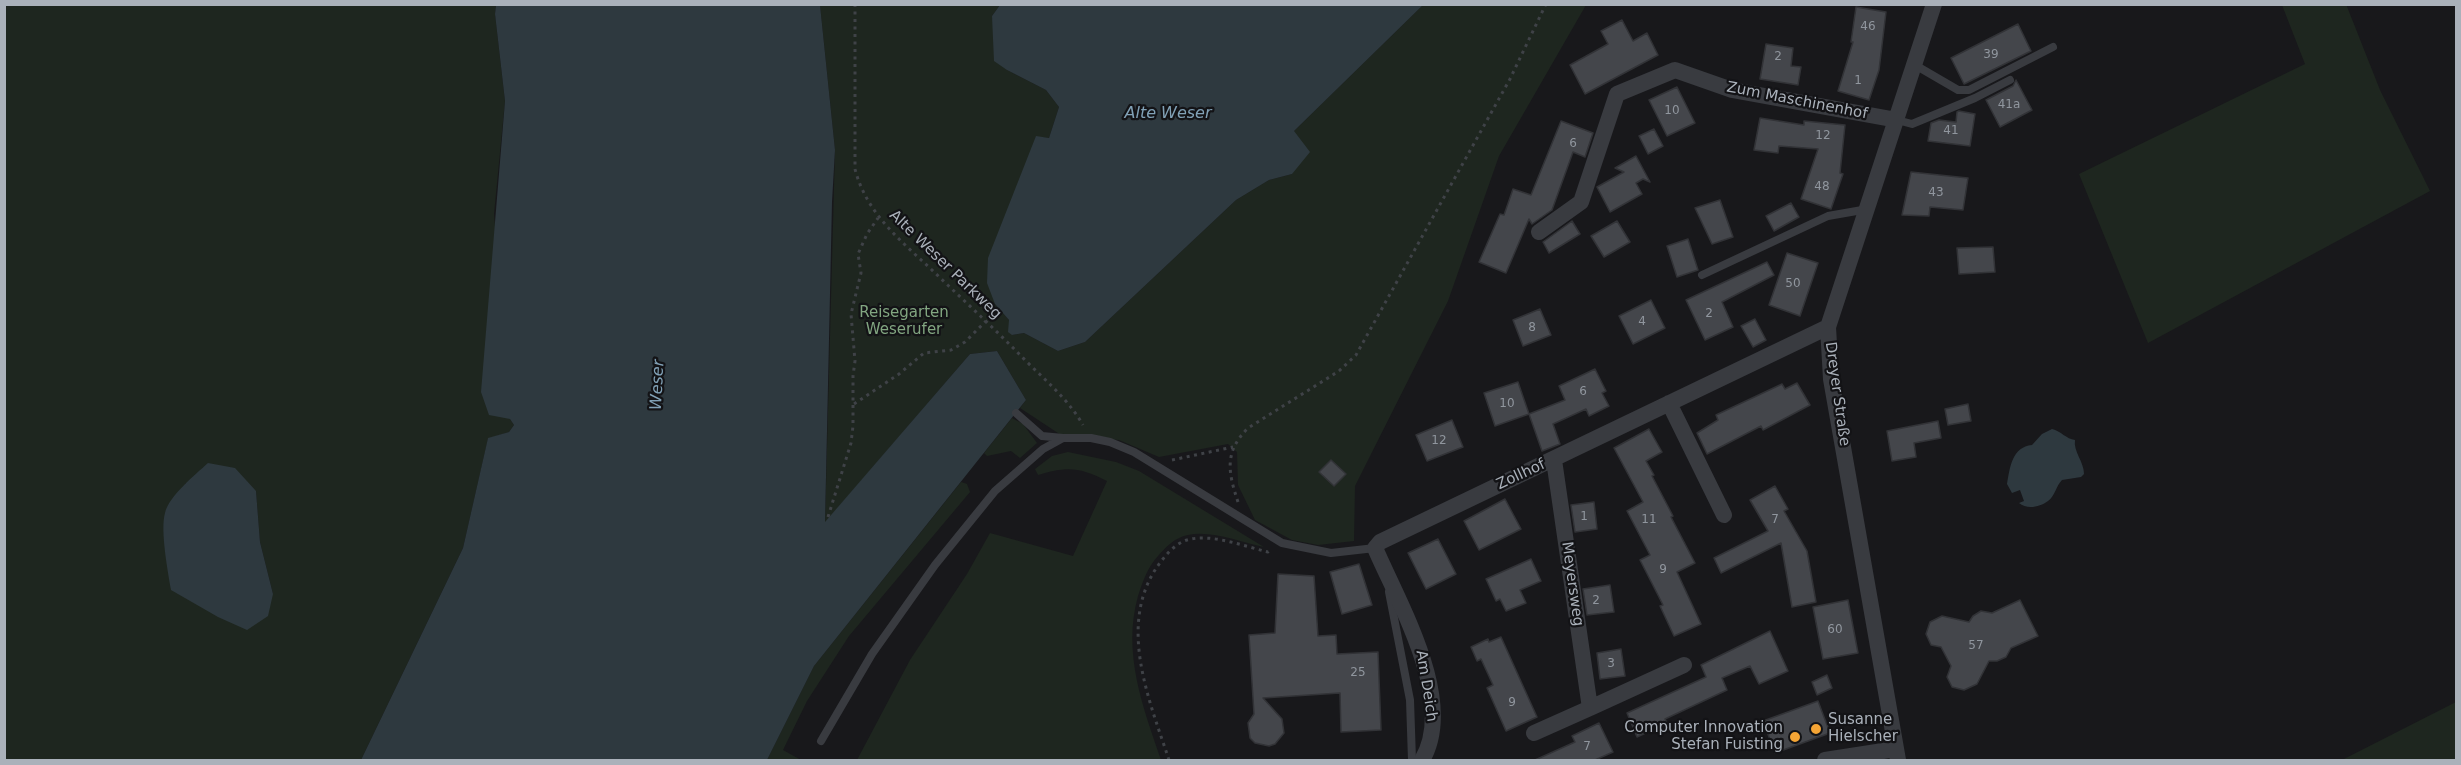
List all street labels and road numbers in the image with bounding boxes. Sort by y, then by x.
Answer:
street label: Zum Maschinenhof [1725,78,1869,124]
street label: Alte Weser Parkweg [885,207,1005,323]
street label: Dreyer Straße [1821,341,1853,447]
street label: Zollhof [1494,456,1548,494]
street label: Meyersweg [1557,541,1587,627]
street label: Am Deich [1411,649,1441,723]

